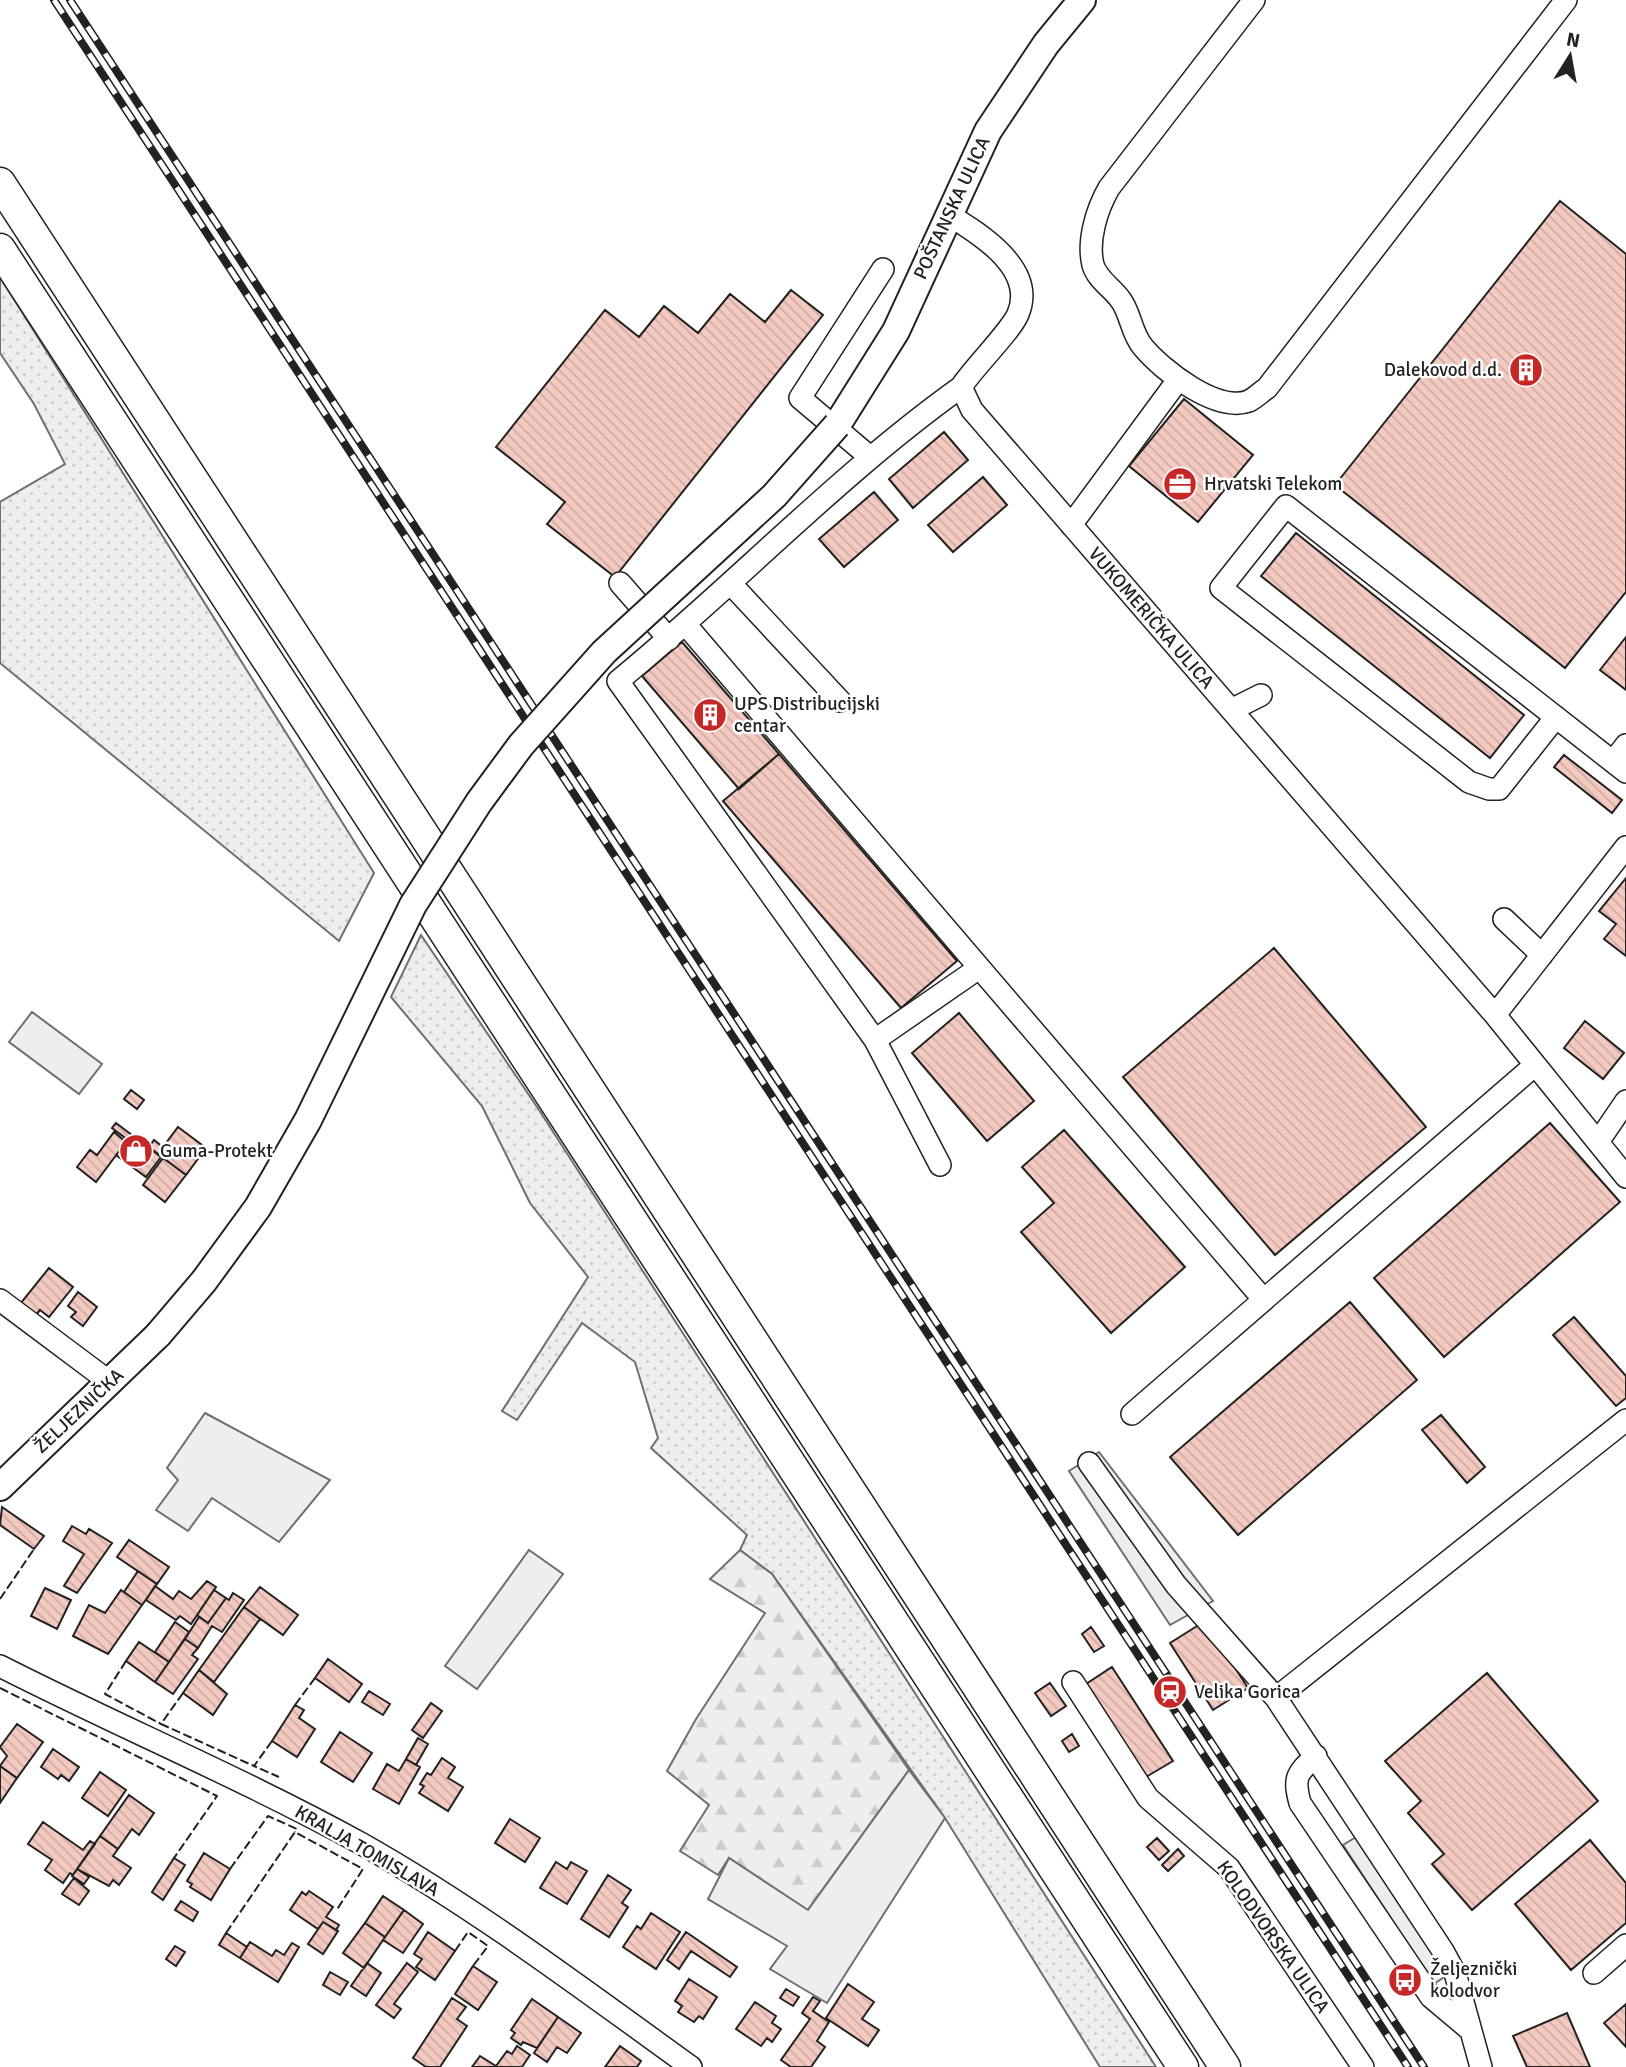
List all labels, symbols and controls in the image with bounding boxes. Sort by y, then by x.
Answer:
north arrow [1535,21,1605,91]
text: N [1564,27,1582,53]
street label: POŠTANSKA ULICA [908,132,996,283]
building icon: Dalekovod d.d. [1507,351,1545,389]
place label: Dalekovod d.d. [1384,358,1502,382]
office icon: Hrvatski Telekom [1161,465,1199,503]
place label: Hrvatski Telekom [1204,472,1342,496]
street label: VUKOMERIČKA ULICA [1083,542,1220,694]
place label: UPS Distribucijski centar [734,692,880,738]
building icon: UPS Distribucijski centar [691,696,729,734]
shop icon: Guma-Protekt [117,1132,155,1170]
place label: Guma-Protekt [160,1139,273,1163]
street label: ŽELJEZNIČKA [28,1362,129,1459]
station icon: Velika Gorica [1151,1673,1189,1711]
place label: Velika Gorica [1194,1680,1301,1704]
street label: KRALJA TOMISLAVA [291,1800,444,1902]
street label: KOLODVORSKA ULICA [1211,1856,1335,2018]
place label: Željeznički kolodvor [1430,1957,1517,2003]
bus stop icon: Željeznički kolodvor [1386,1961,1424,1999]

